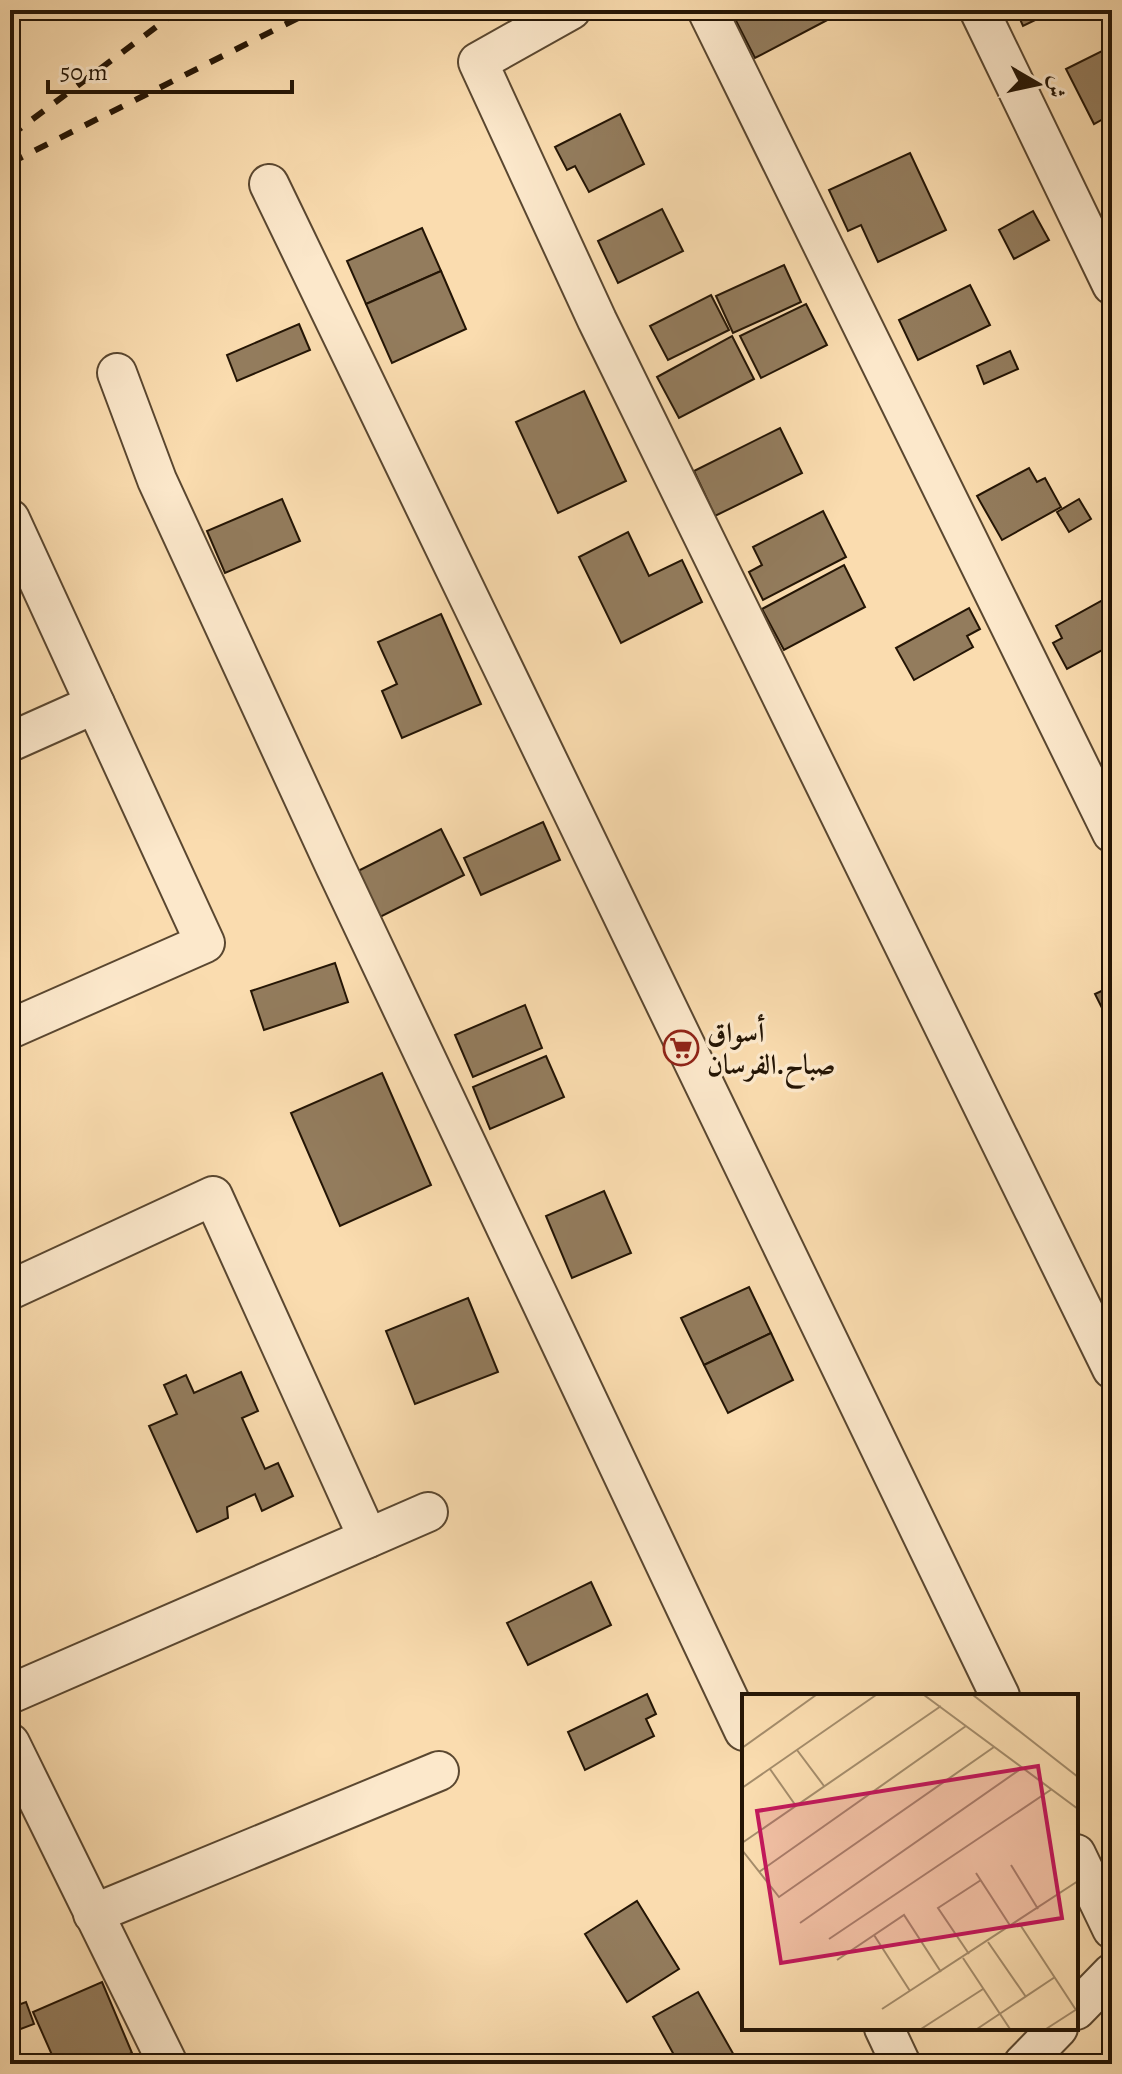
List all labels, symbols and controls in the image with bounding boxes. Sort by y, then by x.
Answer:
scale bar [48,44,292,94]
north arrow [998,44,1078,124]
text: 50 m [60,56,108,88]
text: ش [1040,74,1073,100]
place label: أسواق صباح.الفرسان [707,1013,836,1090]
supermarket icon: أسواق صباح.الفرسان [662,1029,700,1067]
inset map [742,1694,1078,2030]

